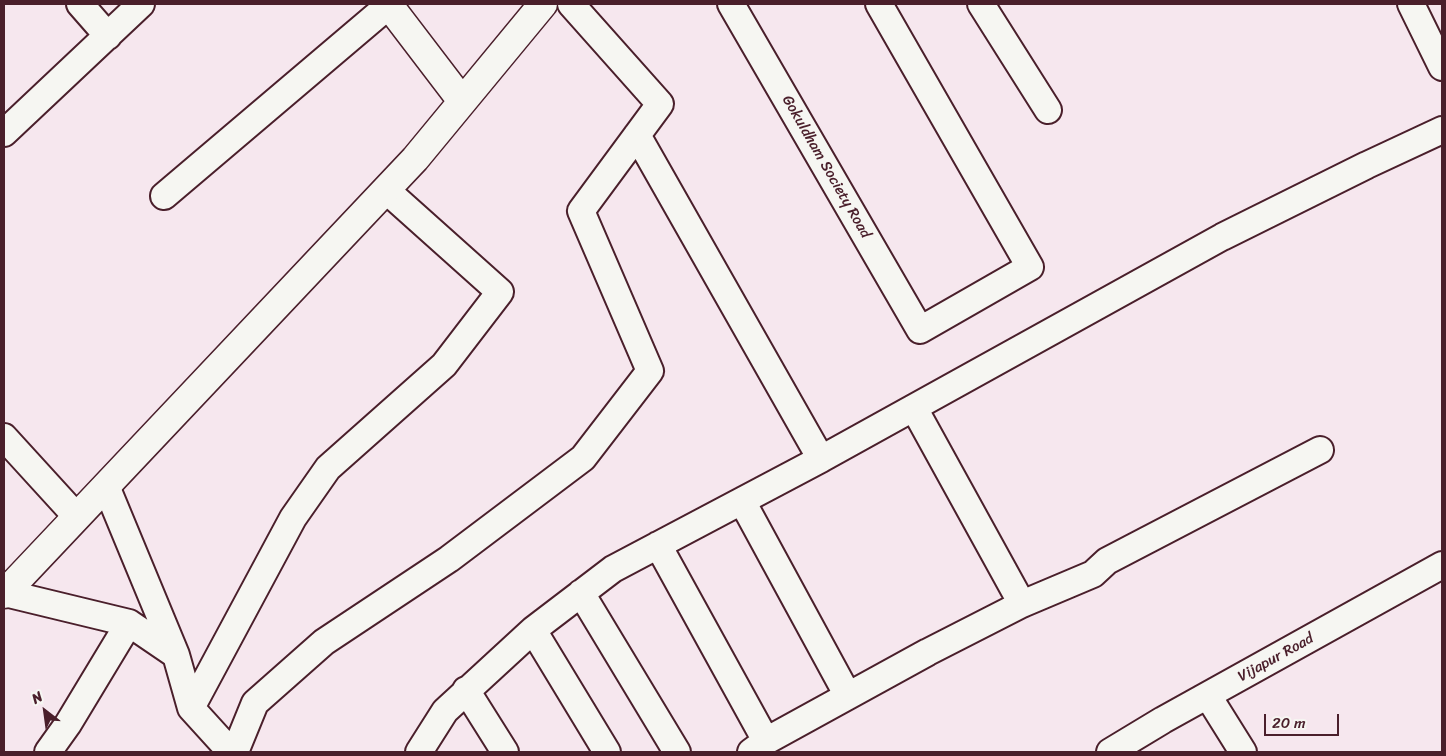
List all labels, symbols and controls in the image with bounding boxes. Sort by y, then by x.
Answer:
street label: Gokuldham Society Road [778,92,874,242]
street label: Vijapur Road [1235,630,1317,686]
text: N [27,684,48,711]
north arrow [20,686,70,736]
scale bar [1266,704,1341,736]
text: 20 m [1272,710,1306,736]

